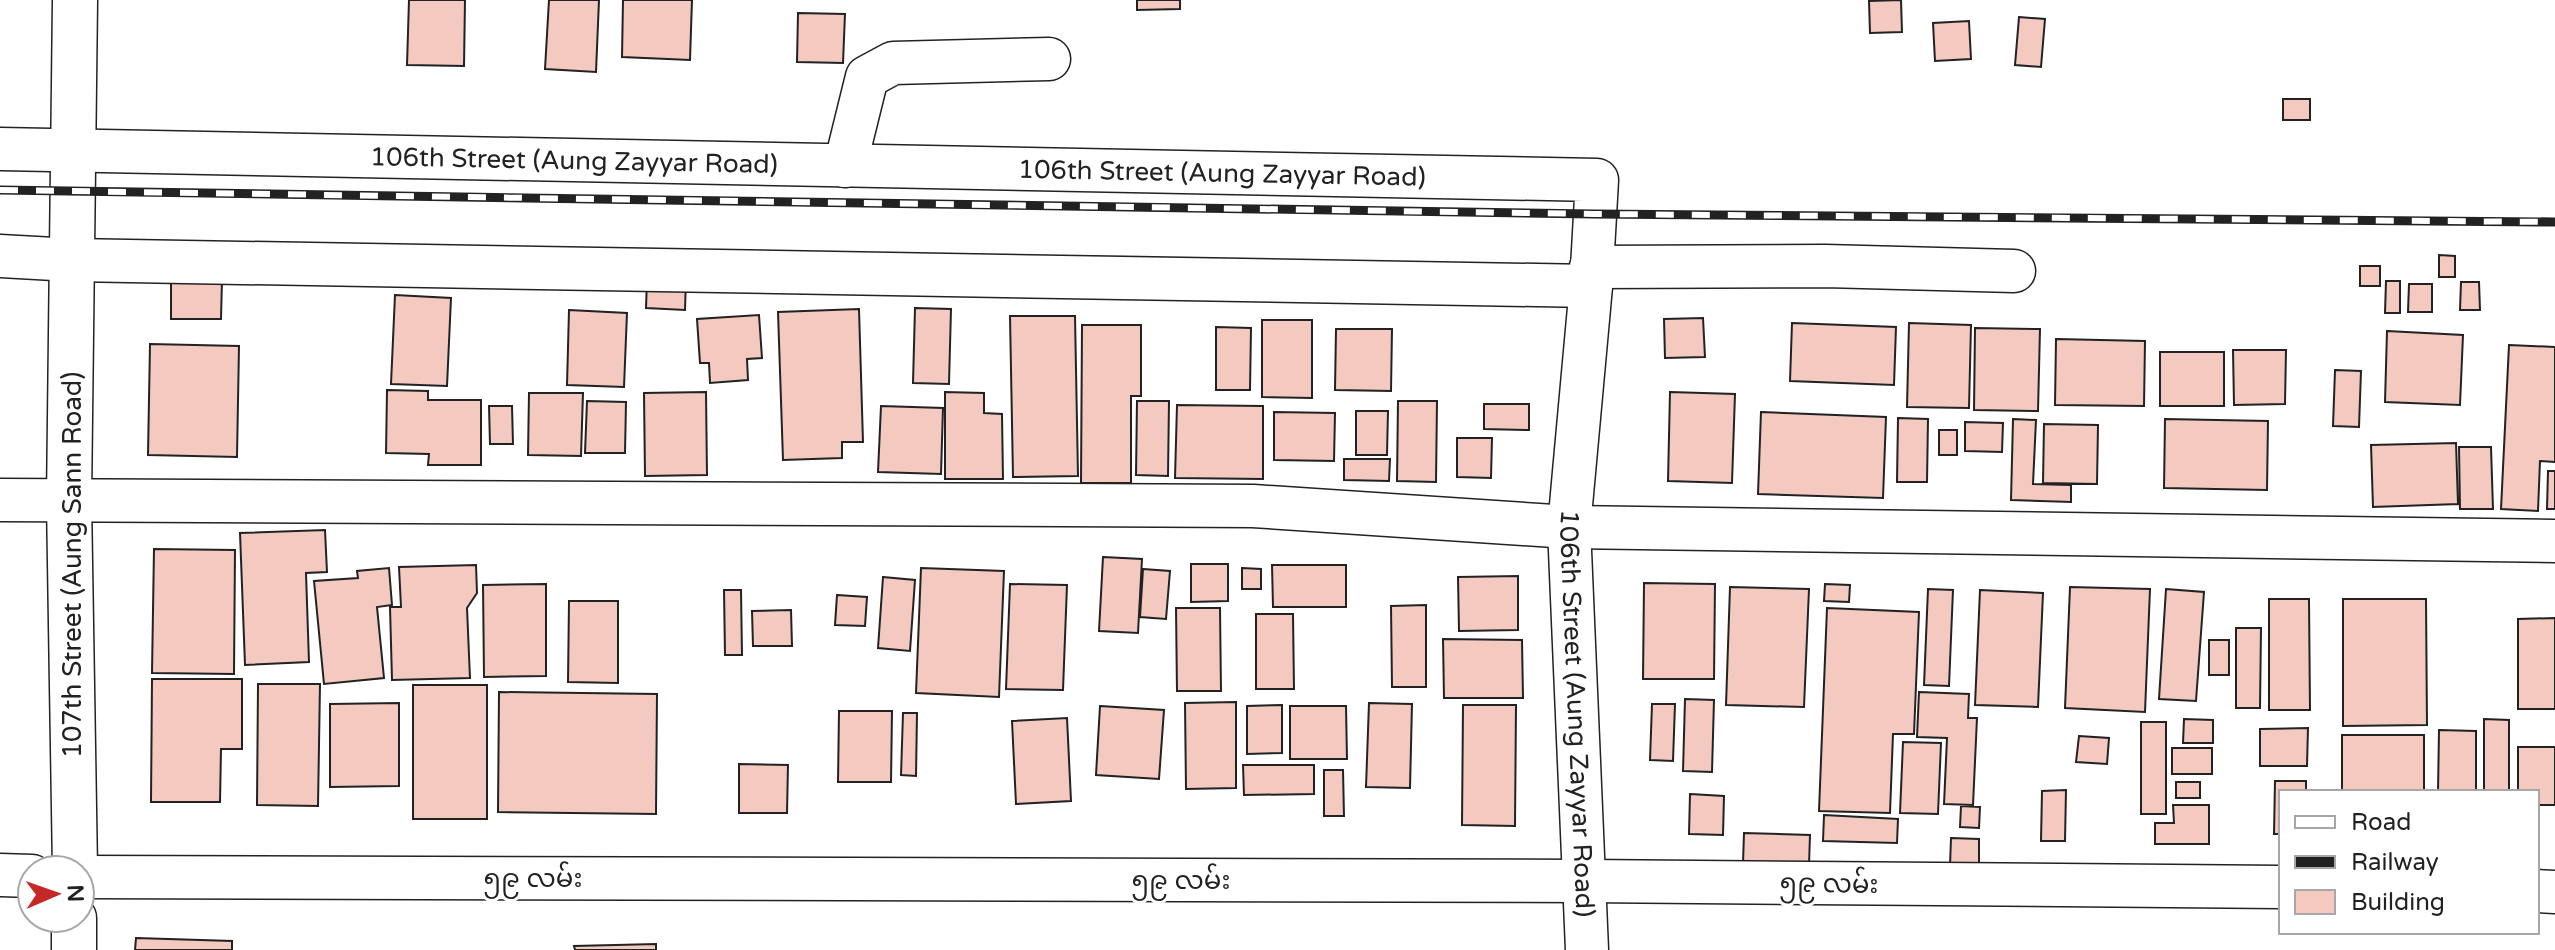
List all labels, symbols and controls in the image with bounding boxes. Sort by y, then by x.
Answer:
street label: 106th Street (Aung Zayyar Road) [370,141,778,180]
street label: 106th Street (Aung Zayyar Road) [1018,154,1426,193]
street label: 107th Street (Aung Sann Road) [57,372,88,758]
street label: 106th Street (Aung Zayyar Road) [1553,508,1601,918]
legend [2279,790,2539,934]
text: Road [2351,808,2411,837]
text: Railway [2351,848,2439,877]
north arrow [16,854,96,934]
street label: ၅၉ လမ်း [484,861,582,899]
street label: ၅၉ လမ်း [1132,863,1230,901]
street label: ၅၉ လမ်း [1779,865,1879,905]
text: N [62,884,88,903]
text: Building [2351,888,2445,917]

